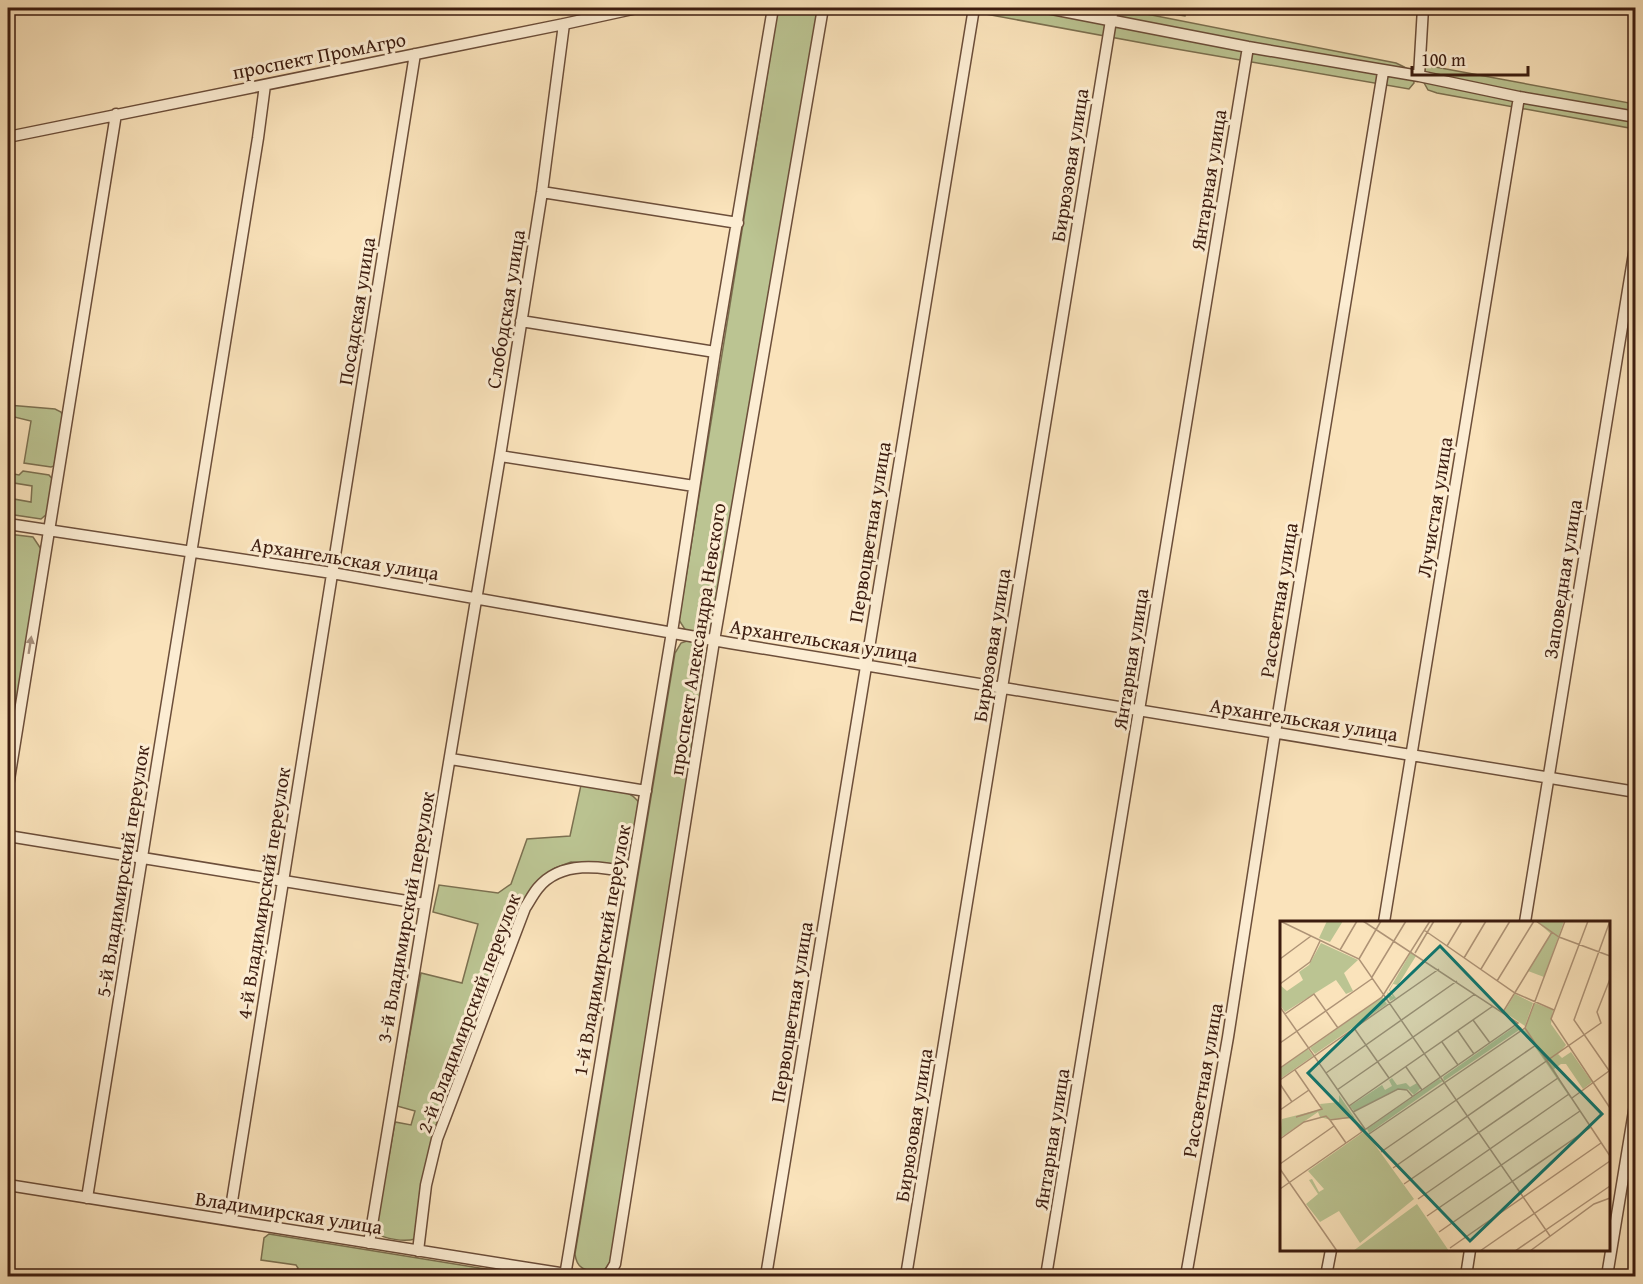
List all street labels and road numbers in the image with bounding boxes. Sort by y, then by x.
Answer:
street label: проспект ПромАгро [230,24,408,86]
street label: Бирюзовая улица [1043,86,1096,244]
street label: Янтарная улица [1182,107,1234,254]
street label: Слободская улица [478,227,532,391]
street label: Посадская улица [330,234,382,387]
street label: Лучистая улица [1409,434,1460,579]
street label: Первоцветная улица [840,439,898,625]
street label: Заповедная улица [1535,497,1589,661]
street label: проспект Александра Невского [661,501,733,777]
street label: Рассветная улица [1251,520,1305,680]
street label: Архангельская улица [249,529,442,587]
street label: Бирюзовая улица [965,566,1018,724]
street label: Янтарная улица [1104,586,1156,733]
street label: Архангельская улица [728,611,921,669]
street label: Архангельская улица [1208,690,1401,748]
street label: 5-й Владимирский переулок [88,742,156,999]
street label: 4-й Владимирский переулок [229,764,297,1021]
street label: 3-й Владимирский переулок [369,789,441,1045]
street label: 1-й Владимирский переулок [565,822,637,1078]
street label: 2-й Владимирский переулок [409,888,527,1137]
street label: Первоцветная улица [762,919,820,1105]
street label: Рассветная улица [1174,1000,1230,1160]
street label: Бирюзовая улица [887,1046,940,1204]
street label: Янтарная улица [1025,1066,1077,1213]
street label: Владимирская улица [193,1183,385,1241]

